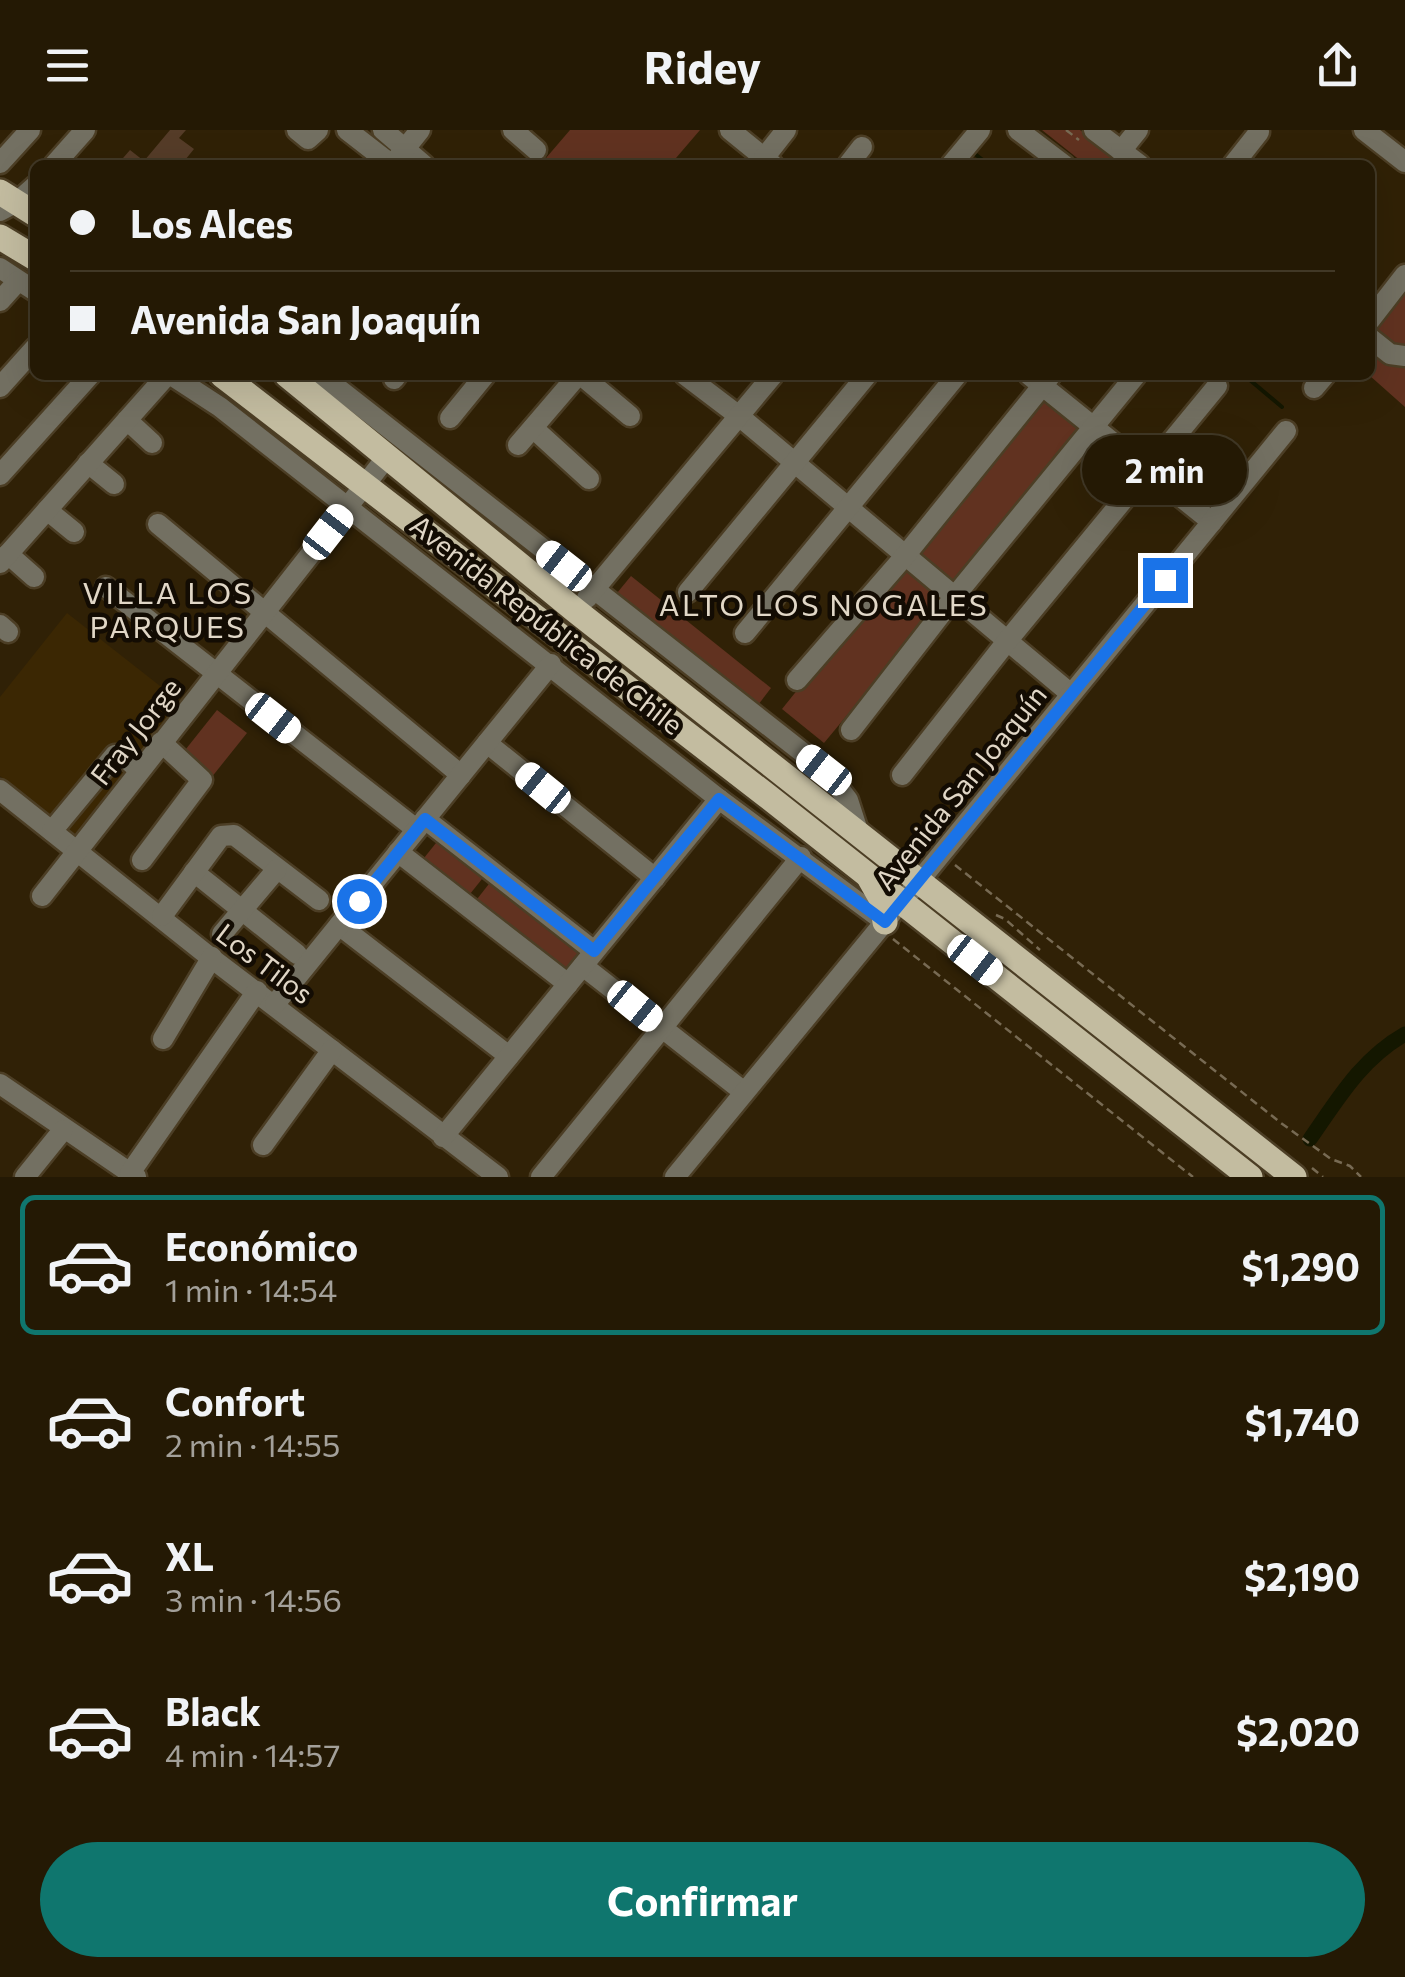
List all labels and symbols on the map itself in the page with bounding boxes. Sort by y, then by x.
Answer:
callout: 2 min [1082,435,1248,505]
car [298,499,358,565]
street label: Avenida República de Chile [404,507,690,741]
car [531,536,597,596]
route end [1143,558,1188,603]
district label: VILLA LOS PARQUES [83,573,254,644]
district label: ALTO LOS NOGALES [659,585,989,622]
street label: Fray Jorge [83,671,187,791]
street label: Avenida San Joaquín [867,678,1053,896]
car [240,688,306,748]
car [791,740,857,800]
car [510,757,576,819]
route start [337,879,382,924]
street label: Los Tilos [210,916,320,1010]
car [942,930,1008,990]
car [602,975,668,1037]

